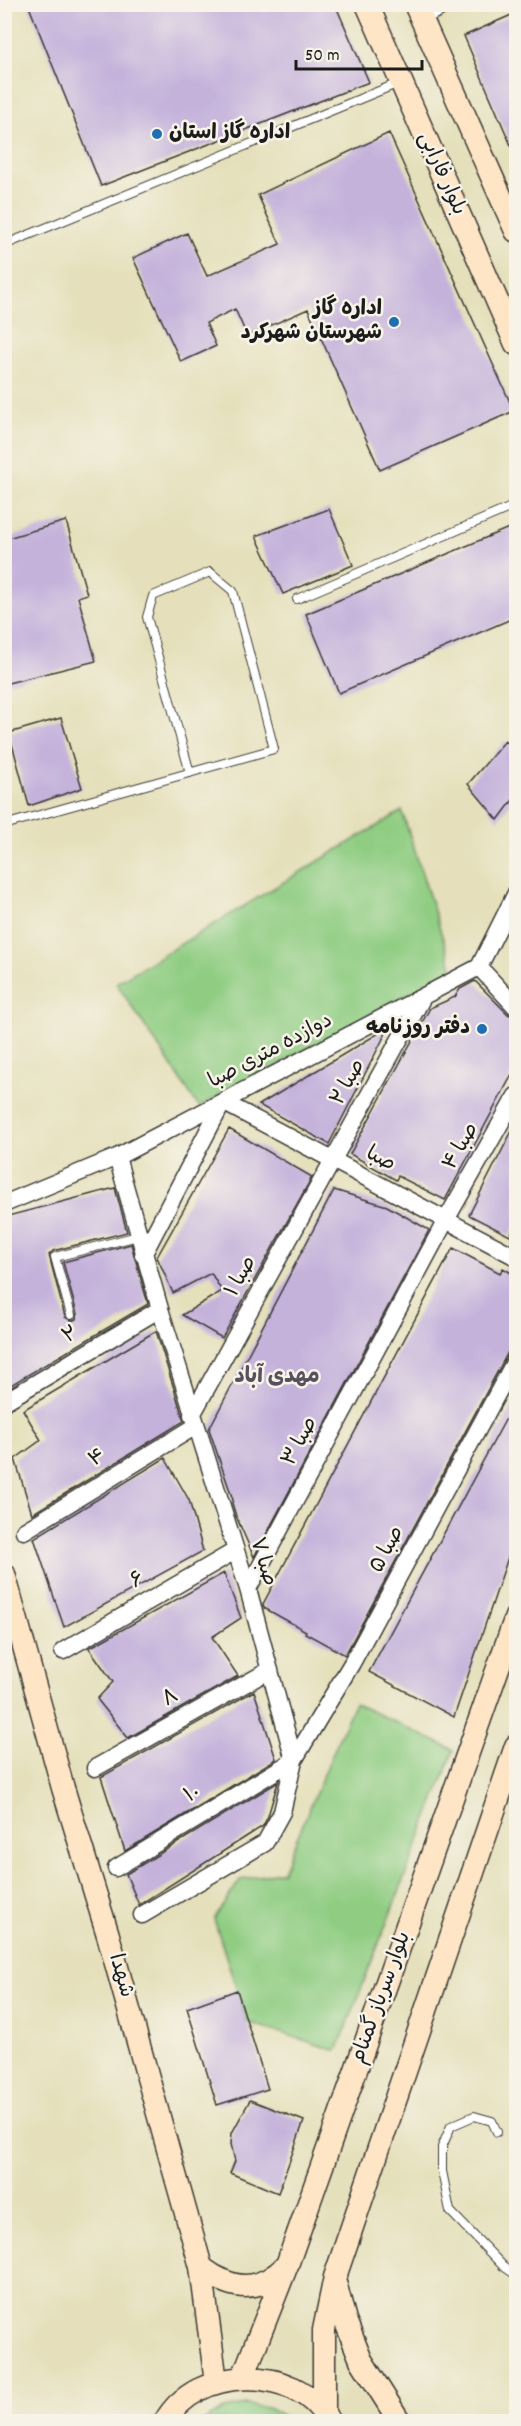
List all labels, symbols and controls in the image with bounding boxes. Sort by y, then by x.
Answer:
scale bar [296,33,422,71]
text: 50 m [305,44,340,69]
place label: اداره گاز استان [169,118,290,149]
marker: اداره گاز استان [150,127,164,141]
street label: بلوار فارابی [409,127,473,221]
place label: اداره گاز شهرستان شهرکرد [241,294,382,349]
marker: اداره گاز شهرستان شهرکرد [387,315,401,329]
street label: دوازده متری صبا [204,1007,338,1097]
place label: دفتر روزنامه [366,1014,470,1044]
marker: دفتر روزنامه [475,1022,489,1036]
street label: صبا ۲ [324,1054,374,1112]
street label: صبا ۴ [436,1118,488,1176]
street label: صبا [360,1140,400,1180]
street label: صبا ۱ [219,1251,265,1303]
street label: ۲ [57,1319,85,1353]
district label: مهدی آباد [235,1362,320,1393]
street label: صبا ۳ [276,1412,326,1472]
street label: ۴ [84,1442,112,1476]
street label: صبا ۵ [363,1521,413,1579]
street label: صبا ۷ [240,1534,284,1590]
street label: ۶ [125,1565,151,1597]
street label: ۸ [157,1682,185,1716]
street label: ۱۰ [179,1778,207,1812]
street label: بلوار سرباز گمنام [344,1928,420,2068]
street label: شهدا [99,1951,141,2001]

